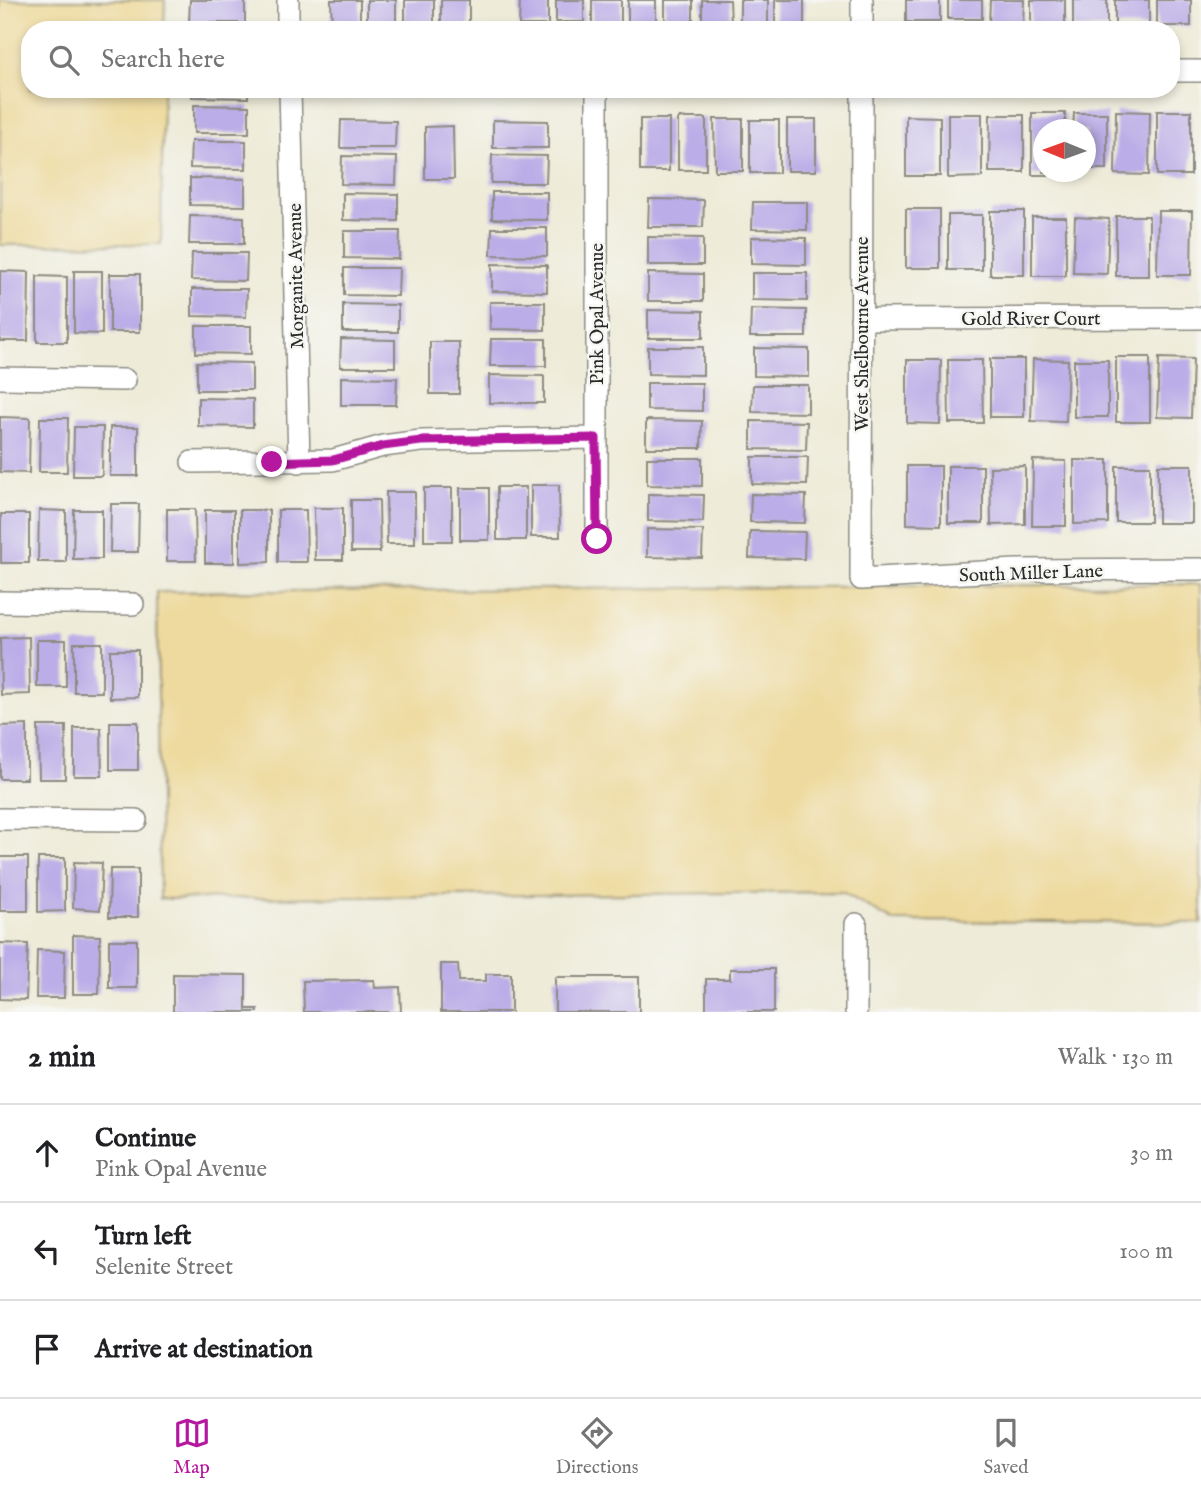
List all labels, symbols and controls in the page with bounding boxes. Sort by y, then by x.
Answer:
search box [21,21,1180,98]
icon: search [45,41,83,79]
text: Search here [101,43,225,76]
north arrow [1033,119,1096,182]
street label: Morganite Avenue [284,203,310,349]
street label: West Shelbourne Avenue [851,236,875,432]
street label: Pink Opal Avenue [586,243,610,385]
street label: Gold River Court [961,308,1101,332]
route end [256,446,287,477]
route start [581,523,612,554]
street label: South Miller Lane [959,559,1104,589]
text: 2 min [28,1039,96,1077]
text: Walk · 130 m [1058,1043,1173,1072]
text: Continue [95,1122,196,1155]
icon: ahead [28,1134,66,1172]
text: 30 m [1130,1139,1173,1168]
text: Pink Opal Avenue [95,1155,267,1184]
text: Turn left [95,1220,192,1253]
icon: left [28,1232,66,1270]
text: 100 m [1119,1237,1173,1266]
text: Selenite Street [95,1253,233,1282]
icon: arrive [28,1330,66,1368]
text: Arrive at destination [95,1333,313,1366]
tab: Map [173,1414,211,1480]
tab: Directions [556,1414,638,1480]
tab: Saved [983,1414,1028,1480]

